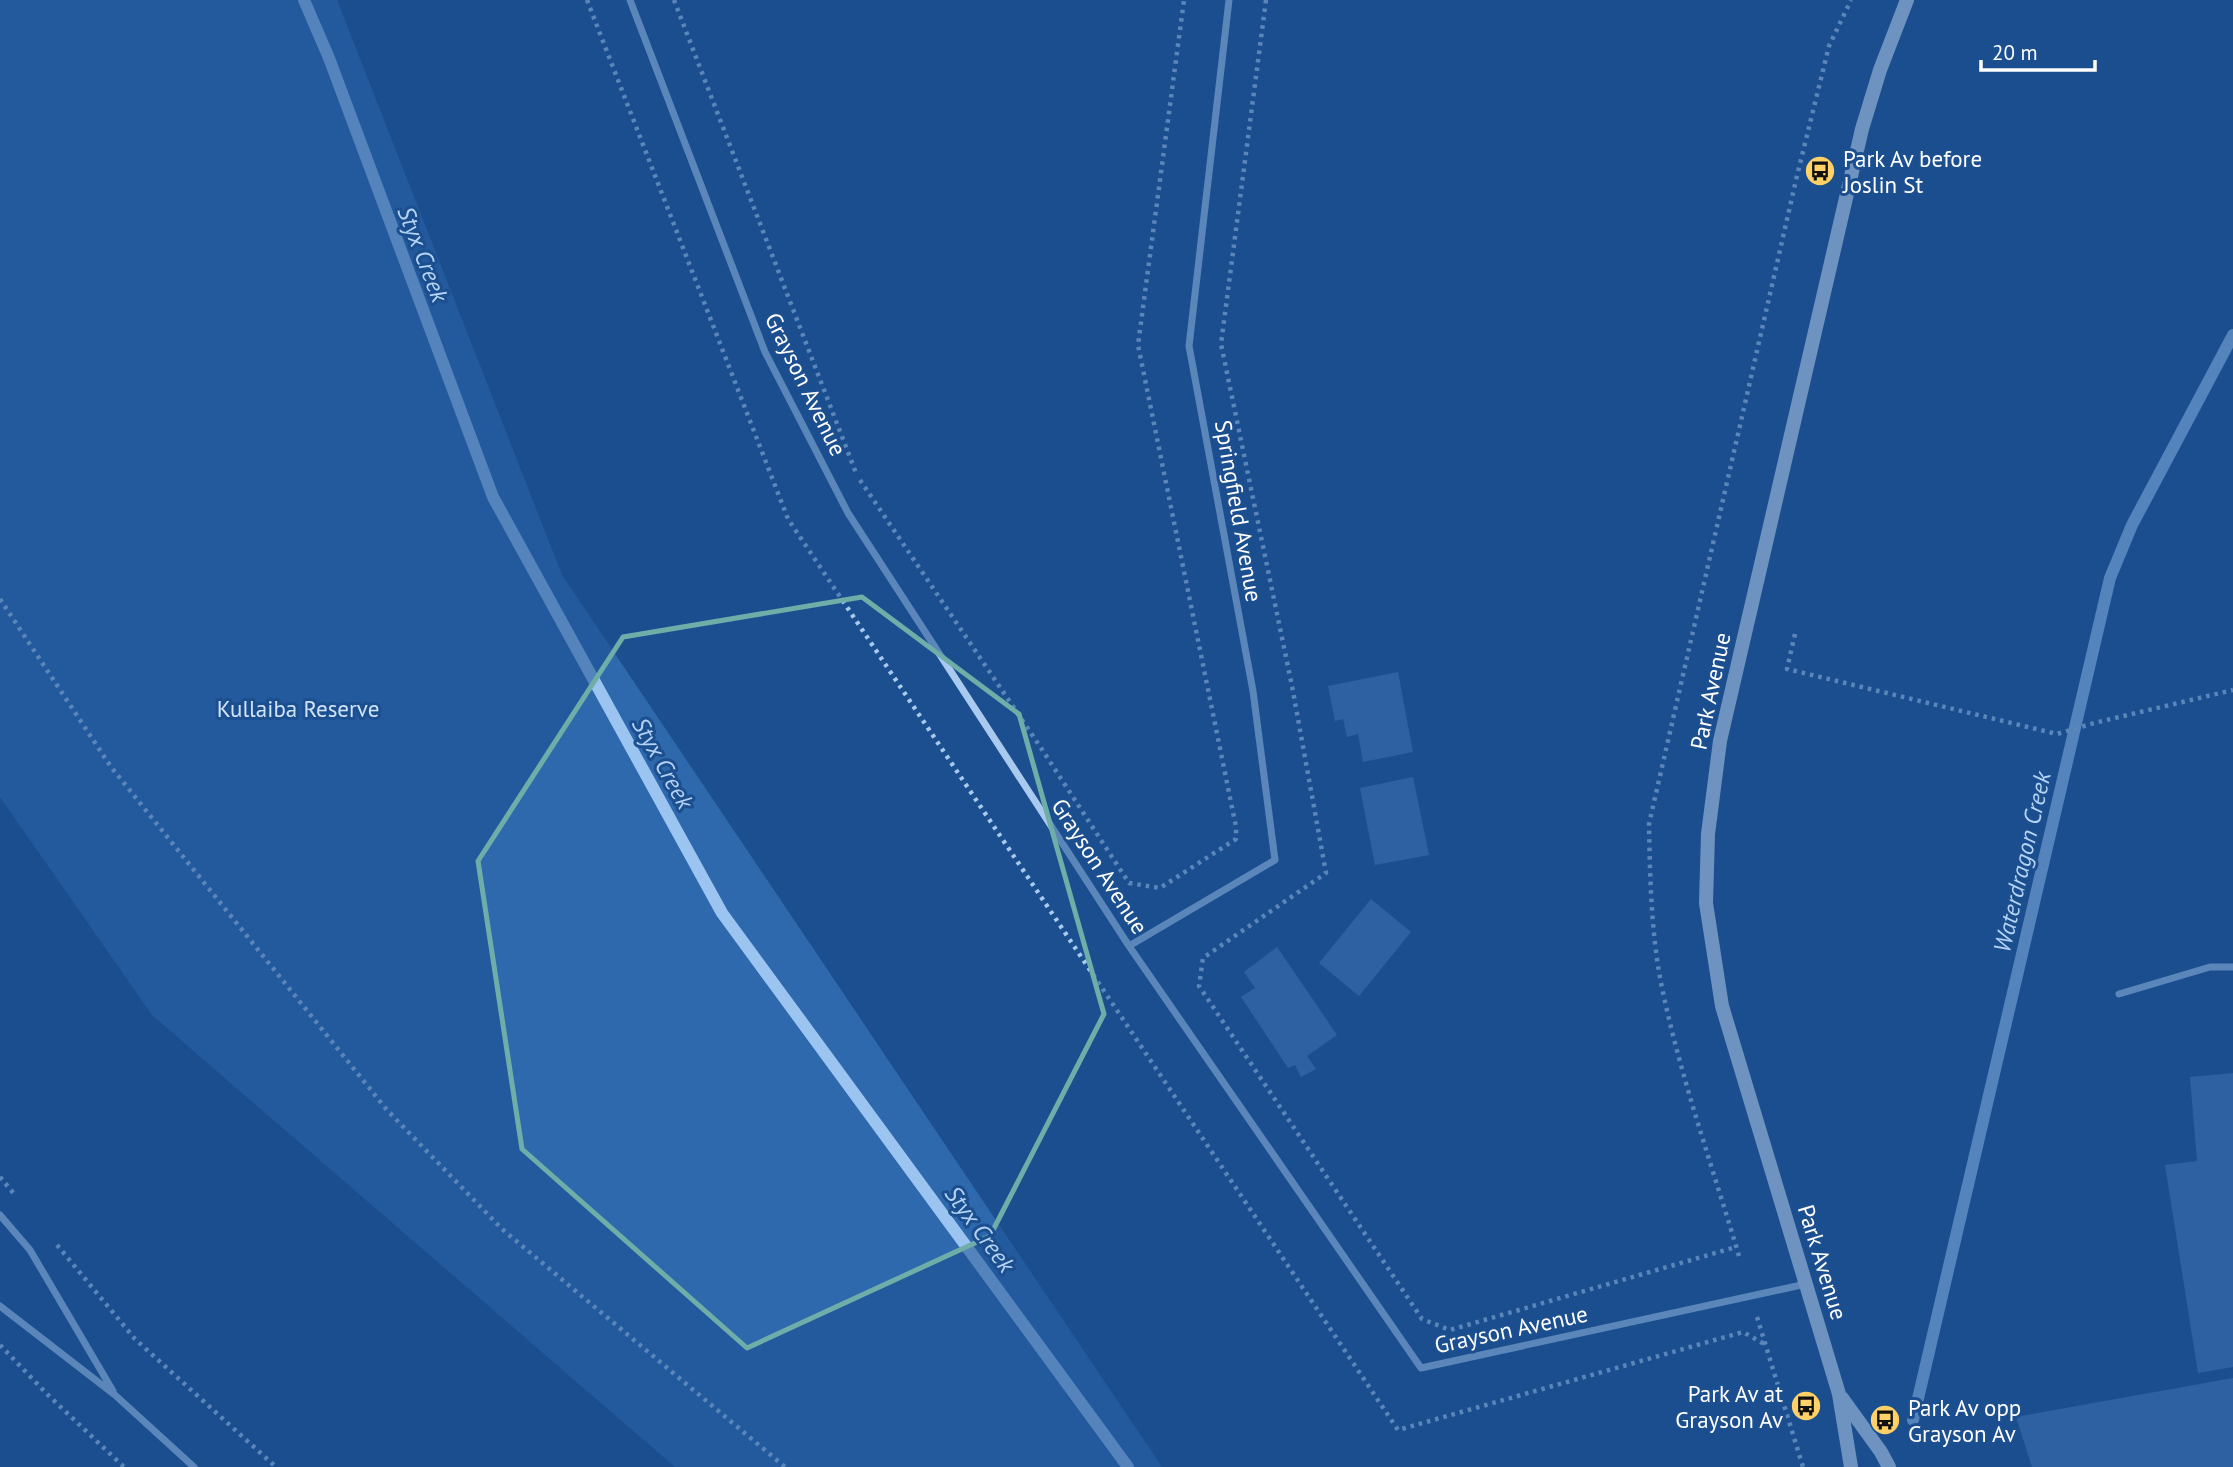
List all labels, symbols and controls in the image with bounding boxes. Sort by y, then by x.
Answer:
scale bar [1981,28,2095,72]
text: 20 m [1992,39,2038,66]
place label: Park Av before Joslin St [1842,144,1982,199]
bus stop icon: Park Av before Joslin St [1803,154,1837,188]
water label: Styx Creek [391,202,456,307]
street label: Grayson Avenue [759,308,853,460]
street label: Springfield Avenue [1209,418,1269,604]
street label: Park Avenue [1683,630,1737,752]
park label: Kullaiba Reserve [217,694,379,723]
water label: Styx Creek [625,712,701,815]
water label: Waterdragon Creek [1986,768,2058,955]
street label: Grayson Avenue [1045,793,1155,939]
water label: Styx Creek [938,1179,1023,1280]
street label: Park Avenue [1792,1201,1854,1323]
street label: Grayson Avenue [1432,1299,1590,1359]
place label: Park Av at Grayson Av [1675,1379,1783,1434]
bus stop icon: Park Av at Grayson Av [1789,1389,1823,1423]
place label: Park Av opp Grayson Av [1908,1393,2021,1448]
bus stop icon: Park Av opp Grayson Av [1868,1403,1902,1437]

